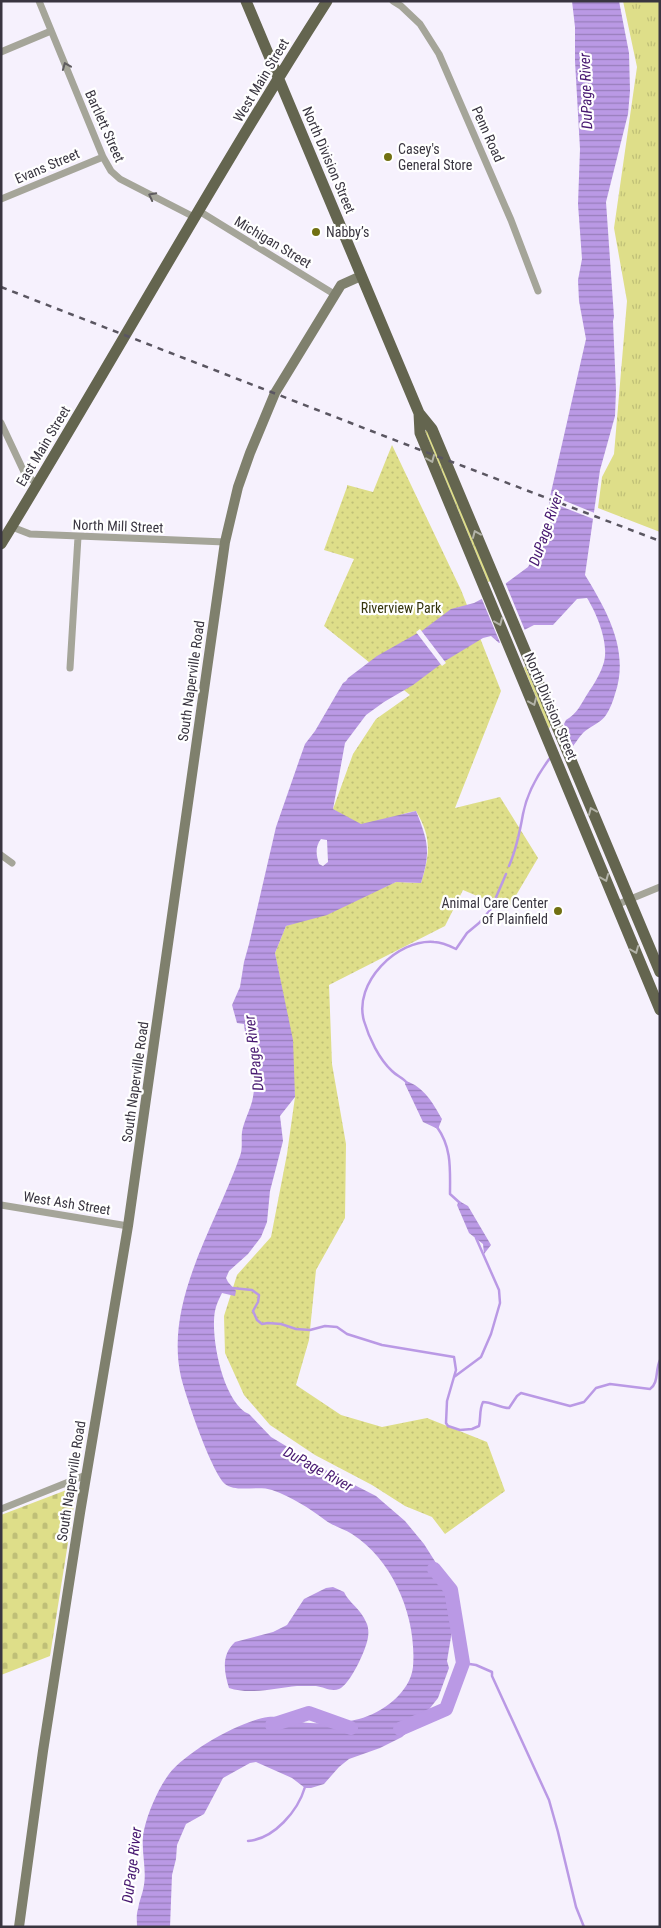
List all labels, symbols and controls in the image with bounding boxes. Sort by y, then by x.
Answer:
street label: West Main Street [230,36,292,124]
water label: DuPage River [576,52,596,129]
one-way arrow [61,62,72,71]
street label: Bartlett Street [82,87,128,165]
street label: North Division Street [299,104,359,216]
street label: Penn Road [469,104,507,164]
place label: Casey's General Store [398,141,473,173]
street label: Evans Street [12,145,82,187]
marker: Casey's General Store [382,151,394,163]
one-way arrow [149,192,158,202]
street label: Michigan Street [232,213,314,271]
place label: Nabby’s [326,224,369,240]
marker: Nabby’s [310,226,322,238]
street label: East Main Street [13,403,73,489]
one-way arrow [425,454,435,463]
water label: DuPage River [525,490,567,568]
street label: North Mill Street [72,516,164,536]
one-way arrow [472,530,483,539]
park label: Riverview Park [361,600,442,616]
one-way arrow [493,617,504,626]
street label: South Naperville Road [175,620,207,742]
street label: North Division Street [521,650,581,762]
one-way arrow [526,697,537,706]
one-way arrow [588,807,599,816]
one-way arrow [599,873,609,881]
place label: Animal Care Center of Plainfield [441,895,548,927]
marker: Animal Care Center of Plainfield [552,905,564,917]
one-way arrow [628,945,639,954]
water label: DuPage River [240,1014,268,1092]
street label: South Naperville Road [119,1021,151,1143]
street label: West Ash Street [22,1188,112,1218]
street label: South Naperville Road [54,1420,88,1542]
water label: DuPage River [280,1443,356,1496]
water label: DuPage River [118,1826,146,1904]

